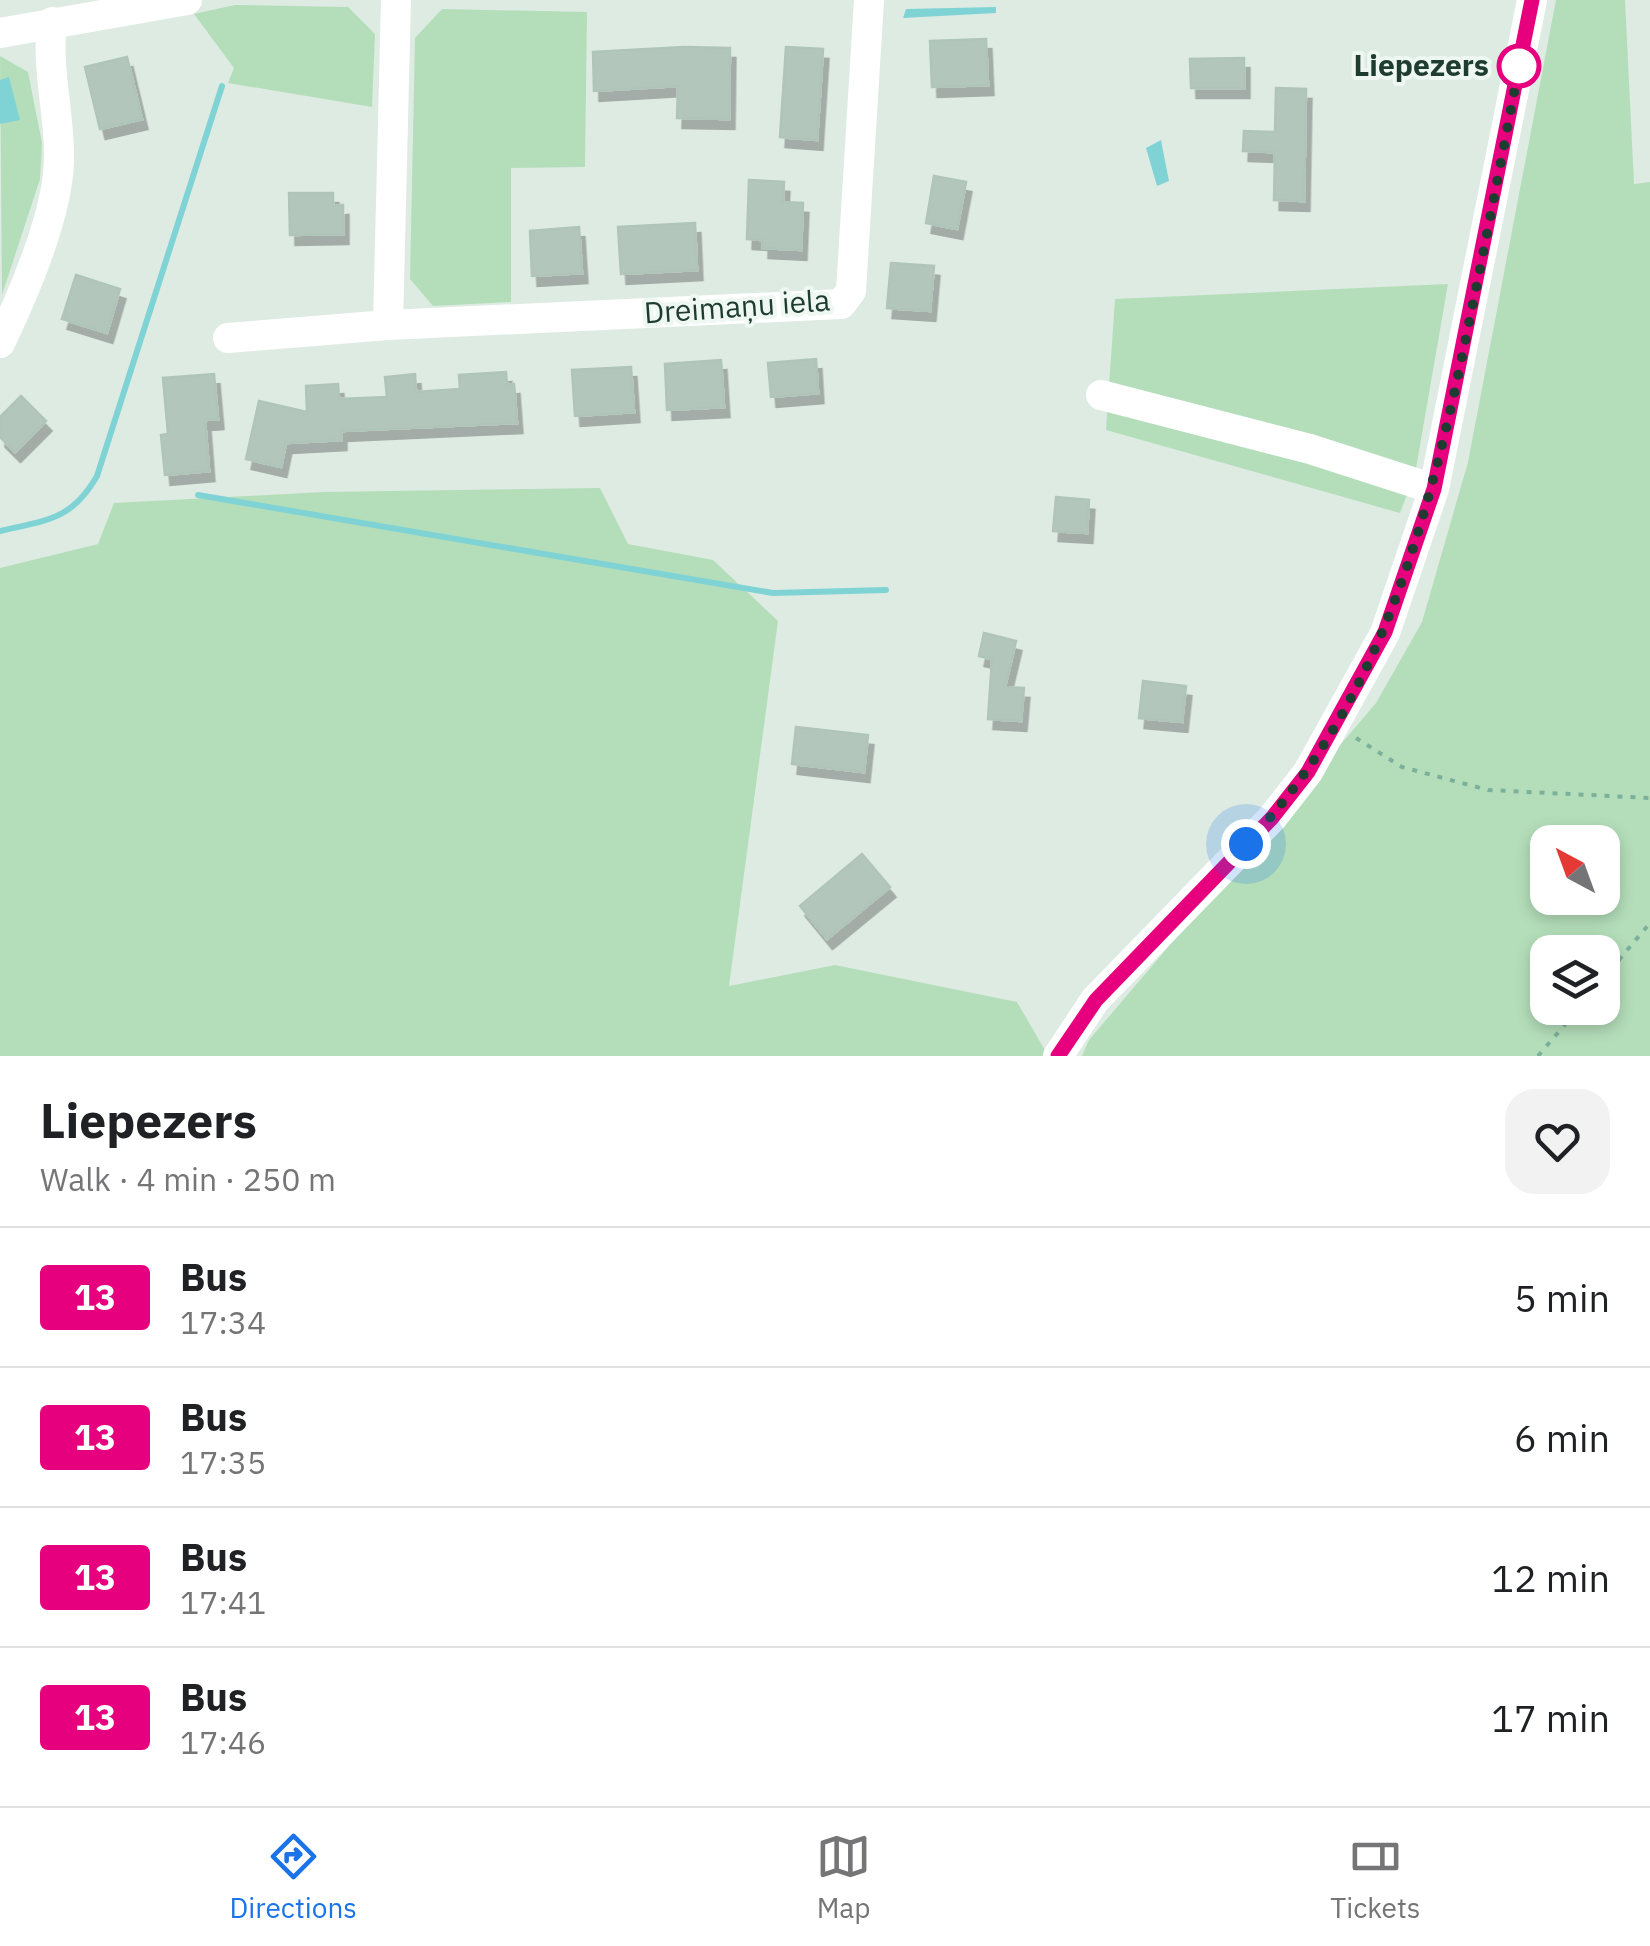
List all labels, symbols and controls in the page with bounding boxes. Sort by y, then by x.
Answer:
place label: Liepezers [1353,45,1489,84]
marker: Liepezers [1498,45,1540,87]
street label: Dreimaņu iela [643,280,831,331]
your location [1221,819,1271,869]
north arrow [1530,825,1620,915]
map controls [1530,825,1620,1025]
button: layers [1530,935,1620,1025]
text: Liepezers [40,1089,257,1151]
button: heart [1505,1089,1610,1194]
text: Walk · 4 min · 250 m [40,1158,336,1200]
text: Bus [180,1252,247,1301]
text: 5 min [1514,1273,1610,1322]
text: 13 [74,1274,116,1320]
text: 17:34 [180,1301,266,1343]
text: Bus [180,1392,247,1441]
text: 6 min [1514,1413,1610,1462]
text: 13 [74,1414,116,1460]
text: 17:35 [180,1441,266,1483]
text: Bus [180,1532,247,1581]
text: 12 min [1491,1553,1610,1602]
text: 13 [74,1554,116,1600]
text: 17:41 [180,1581,266,1623]
text: Bus [180,1672,247,1721]
text: 17 min [1491,1693,1610,1742]
text: 13 [74,1694,116,1740]
text: 17:46 [180,1721,266,1763]
tab: Directions [230,1829,357,1926]
tab: Map [816,1829,871,1926]
tab: Tickets [1330,1829,1420,1926]

